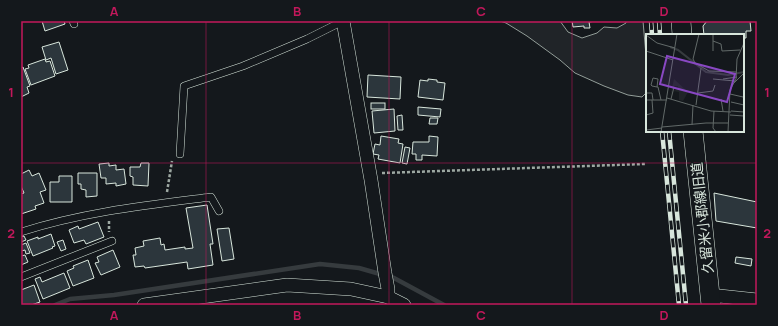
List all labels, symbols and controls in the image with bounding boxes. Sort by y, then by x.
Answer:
text: A [110,2,119,20]
text: B [293,2,301,20]
text: C [476,2,486,20]
text: D [659,2,669,20]
inset map [646,34,744,132]
text: 1 [8,83,14,101]
text: 1 [764,83,770,101]
street label: 久留米小郡線旧道 [687,161,717,275]
text: 2 [7,224,15,242]
text: 2 [763,224,771,242]
text: A [110,306,119,324]
text: B [293,306,301,324]
text: C [476,306,486,324]
text: D [659,306,669,324]

